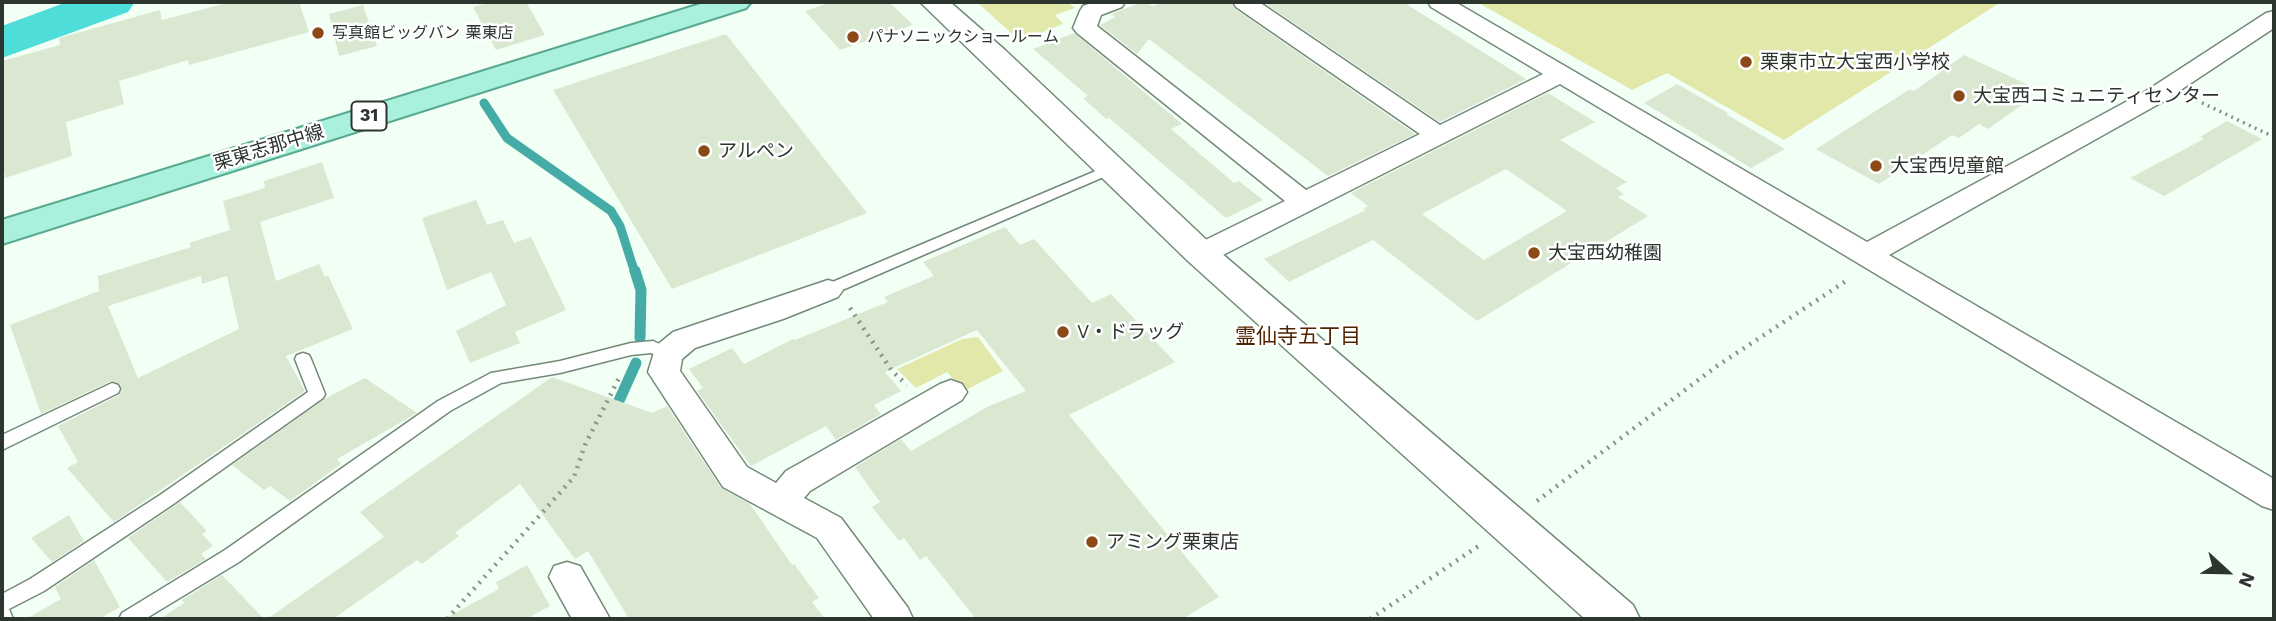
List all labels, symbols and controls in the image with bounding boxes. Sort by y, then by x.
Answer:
place label: 写真館ビッグバン 栗東店 [332,23,513,43]
marker: 写真館ビッグバン 栗東店 [310,25,326,41]
place label: パナソニックショールーム [867,27,1059,47]
marker: パナソニックショールーム [845,29,861,45]
place label: 栗東市立大宝西小学校 [1760,51,1950,73]
marker: 栗東市立大宝西小学校 [1738,54,1754,70]
place label: 大宝西コミュニティセンター [1973,85,2220,107]
marker: 大宝西コミュニティセンター [1951,88,1967,104]
road number: 31 [352,102,386,131]
street label: 栗東志那中線 [211,120,327,176]
place label: アルペン [718,140,794,162]
marker: アルペン [696,143,712,159]
place label: 大宝西児童館 [1890,155,2004,177]
marker: 大宝西児童館 [1868,158,1884,174]
place label: 大宝西幼稚園 [1548,242,1662,264]
marker: 大宝西幼稚園 [1526,245,1542,261]
place label: V・ドラッグ [1077,321,1184,343]
marker: V・ドラッグ [1055,324,1071,340]
district label: 霊仙寺五丁目 [1235,324,1361,350]
place label: アミング栗東店 [1106,531,1239,553]
marker: アミング栗東店 [1084,534,1100,550]
north arrow [2192,537,2262,607]
text: N [2234,569,2260,591]

